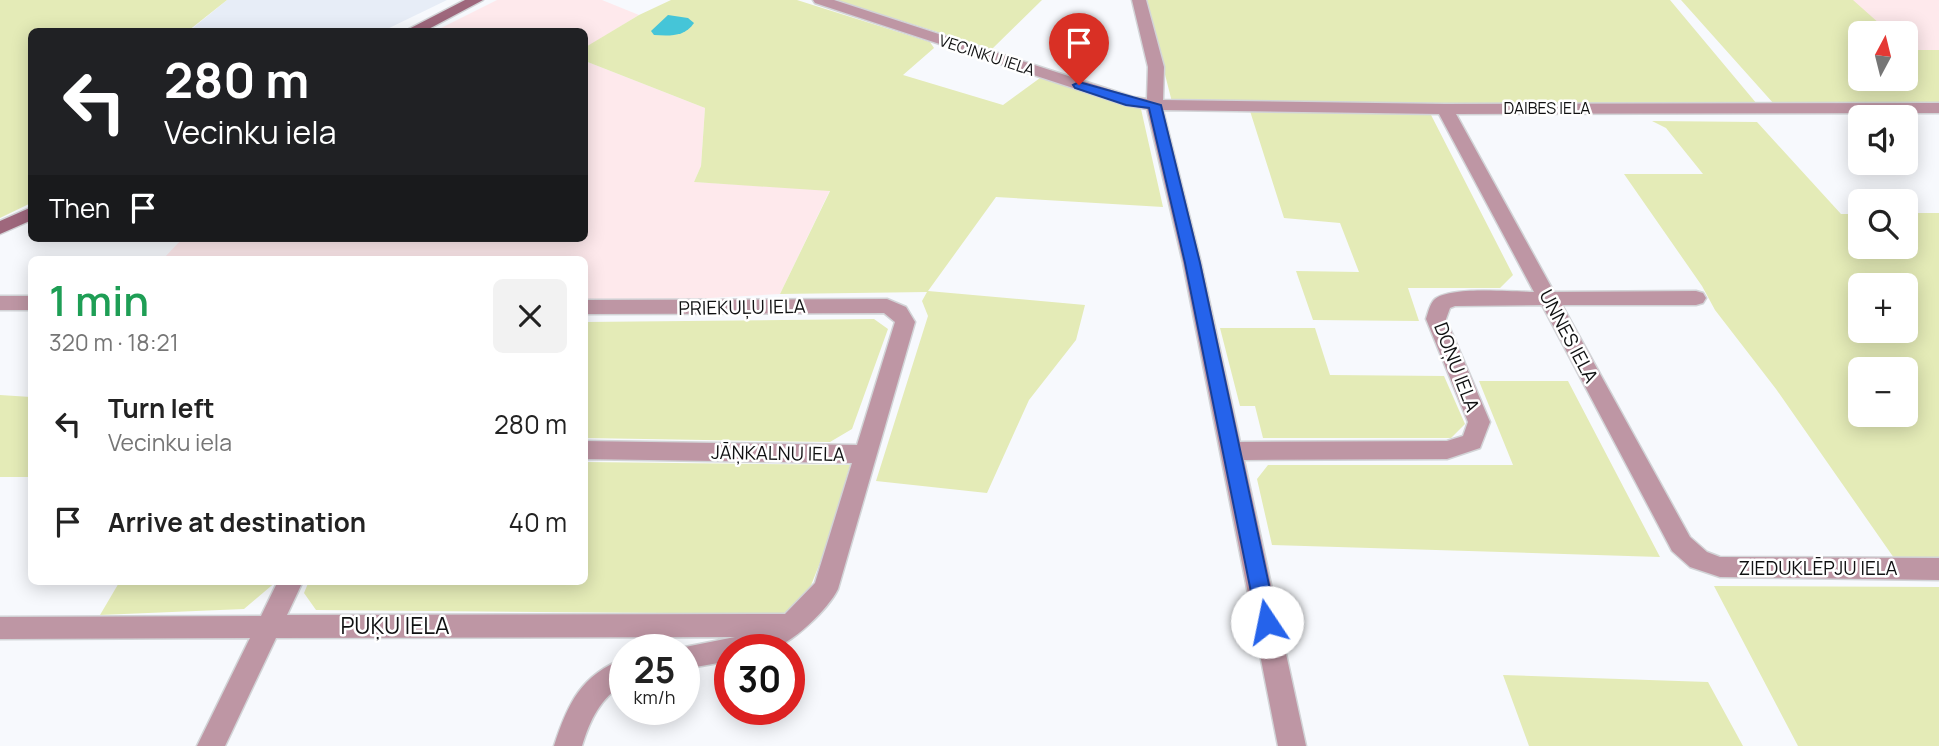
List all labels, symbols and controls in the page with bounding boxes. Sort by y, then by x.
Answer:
pin [1049,13,1109,85]
north arrow [1848,21,1918,91]
map controls [1848,21,1918,427]
icon: arrive [1060,24,1098,62]
street label: VECINKU IELA [936,29,1038,81]
text: 280 m [164,46,309,113]
icon: left [49,56,140,147]
street label: DAIBES IELA [1503,97,1591,119]
button: sound [1848,105,1918,175]
text: Vecinku iela [164,110,337,154]
icon: arrive [124,189,162,227]
button: search [1848,189,1918,259]
text: Then [49,190,110,226]
text: 1 min [49,271,149,329]
button: + [1848,273,1918,343]
button: close [493,279,567,353]
street label: UNNES IELA [1534,285,1604,387]
street label: PRIEKUĻU IELA [678,293,806,321]
street label: DOŅU IELA [1428,319,1486,415]
text: 320 m · 18:21 [49,326,179,358]
button: − [1848,357,1918,427]
text: Turn left [108,390,215,426]
icon: left [49,405,87,443]
text: 280 m [494,406,567,442]
text: Vecinku iela [108,426,232,458]
street label: JĀŅKALNU IELA [711,439,845,467]
icon: arrive [49,503,87,541]
text: Arrive at destination [108,504,366,540]
text: 40 m [509,504,567,540]
street label: ZIEDUKLĒPJU IELA [1739,555,1897,581]
position arrow [1230,585,1304,659]
street label: PUĶU IELA [340,609,450,641]
speed limit sign: 30 [714,634,805,725]
text: 25 [634,646,675,694]
text: km/h [634,685,675,709]

